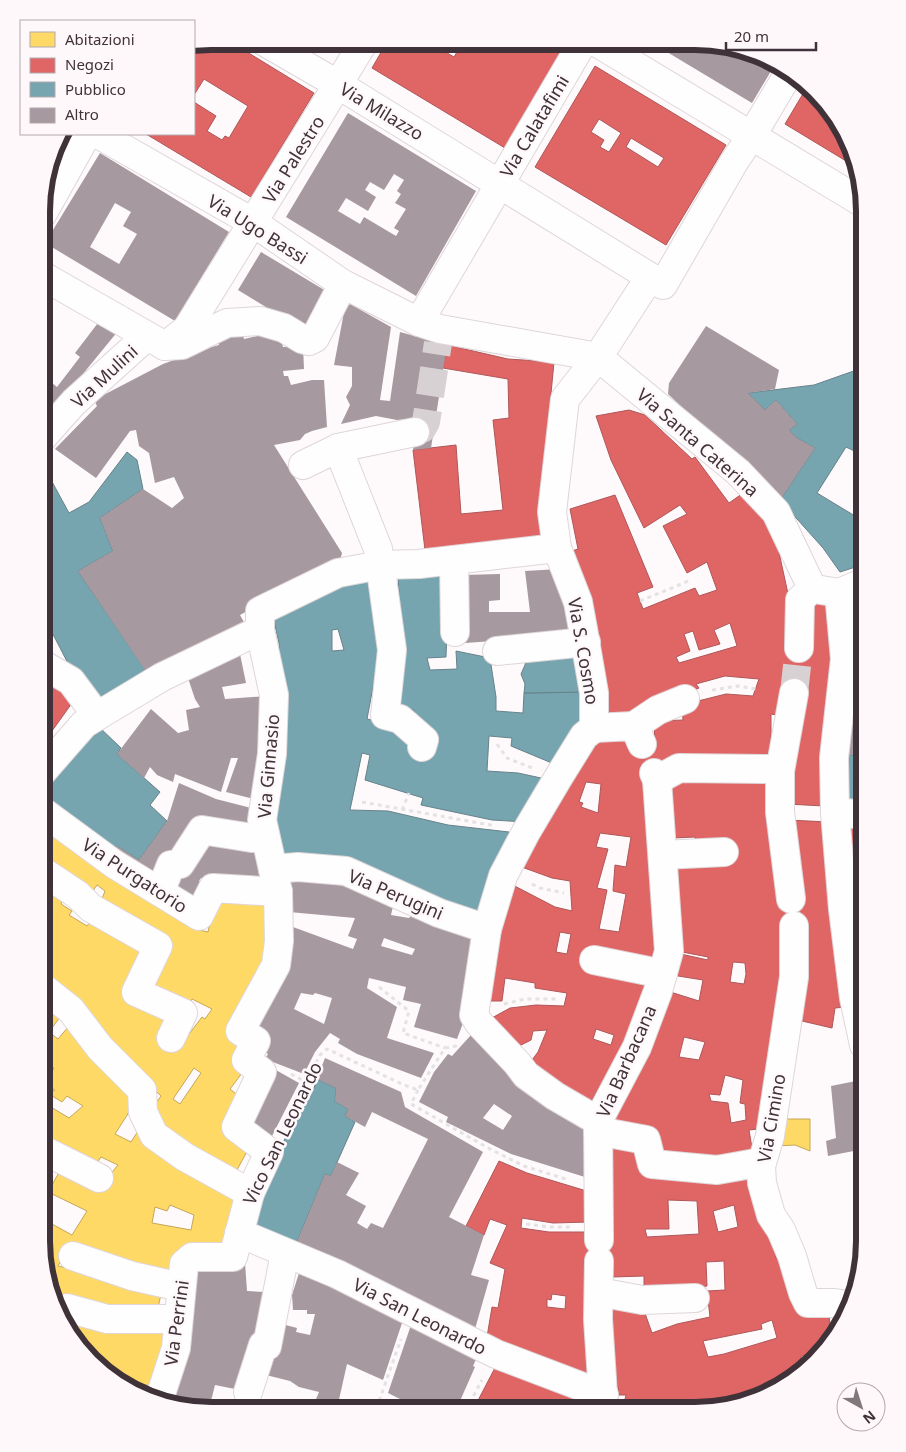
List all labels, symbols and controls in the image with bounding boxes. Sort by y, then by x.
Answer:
legend [20,20,195,135]
scale bar [726,20,816,52]
text: 20 m [734,26,769,46]
text: Abitazioni [65,29,135,49]
text: Negozi [65,54,114,74]
street label: Via Calatafimi [494,70,574,182]
street label: Via Milazzo [336,77,428,145]
text: Pubblico [65,79,126,99]
text: Altro [65,104,99,124]
street label: Via Palestro [257,111,329,207]
street label: Via Ugo Bassi [203,189,313,269]
street label: Via Mulini [66,339,142,413]
street label: Via Santa Caterina [632,382,764,502]
street label: Via S. Cosmo [563,596,605,706]
street label: Via Ginnasio [251,713,285,819]
street label: Via Purgatorio [78,832,192,918]
street label: Via Perugini [345,863,447,925]
street label: Via Barbacana [591,1001,661,1121]
street label: Vico San Leonardo [237,1058,327,1208]
street label: Via Cimino [751,1072,791,1164]
street label: Via San Leonardo [349,1272,491,1360]
street label: Via Perrini [158,1278,194,1368]
north arrow [836,1382,886,1432]
text: N [859,1407,880,1428]

